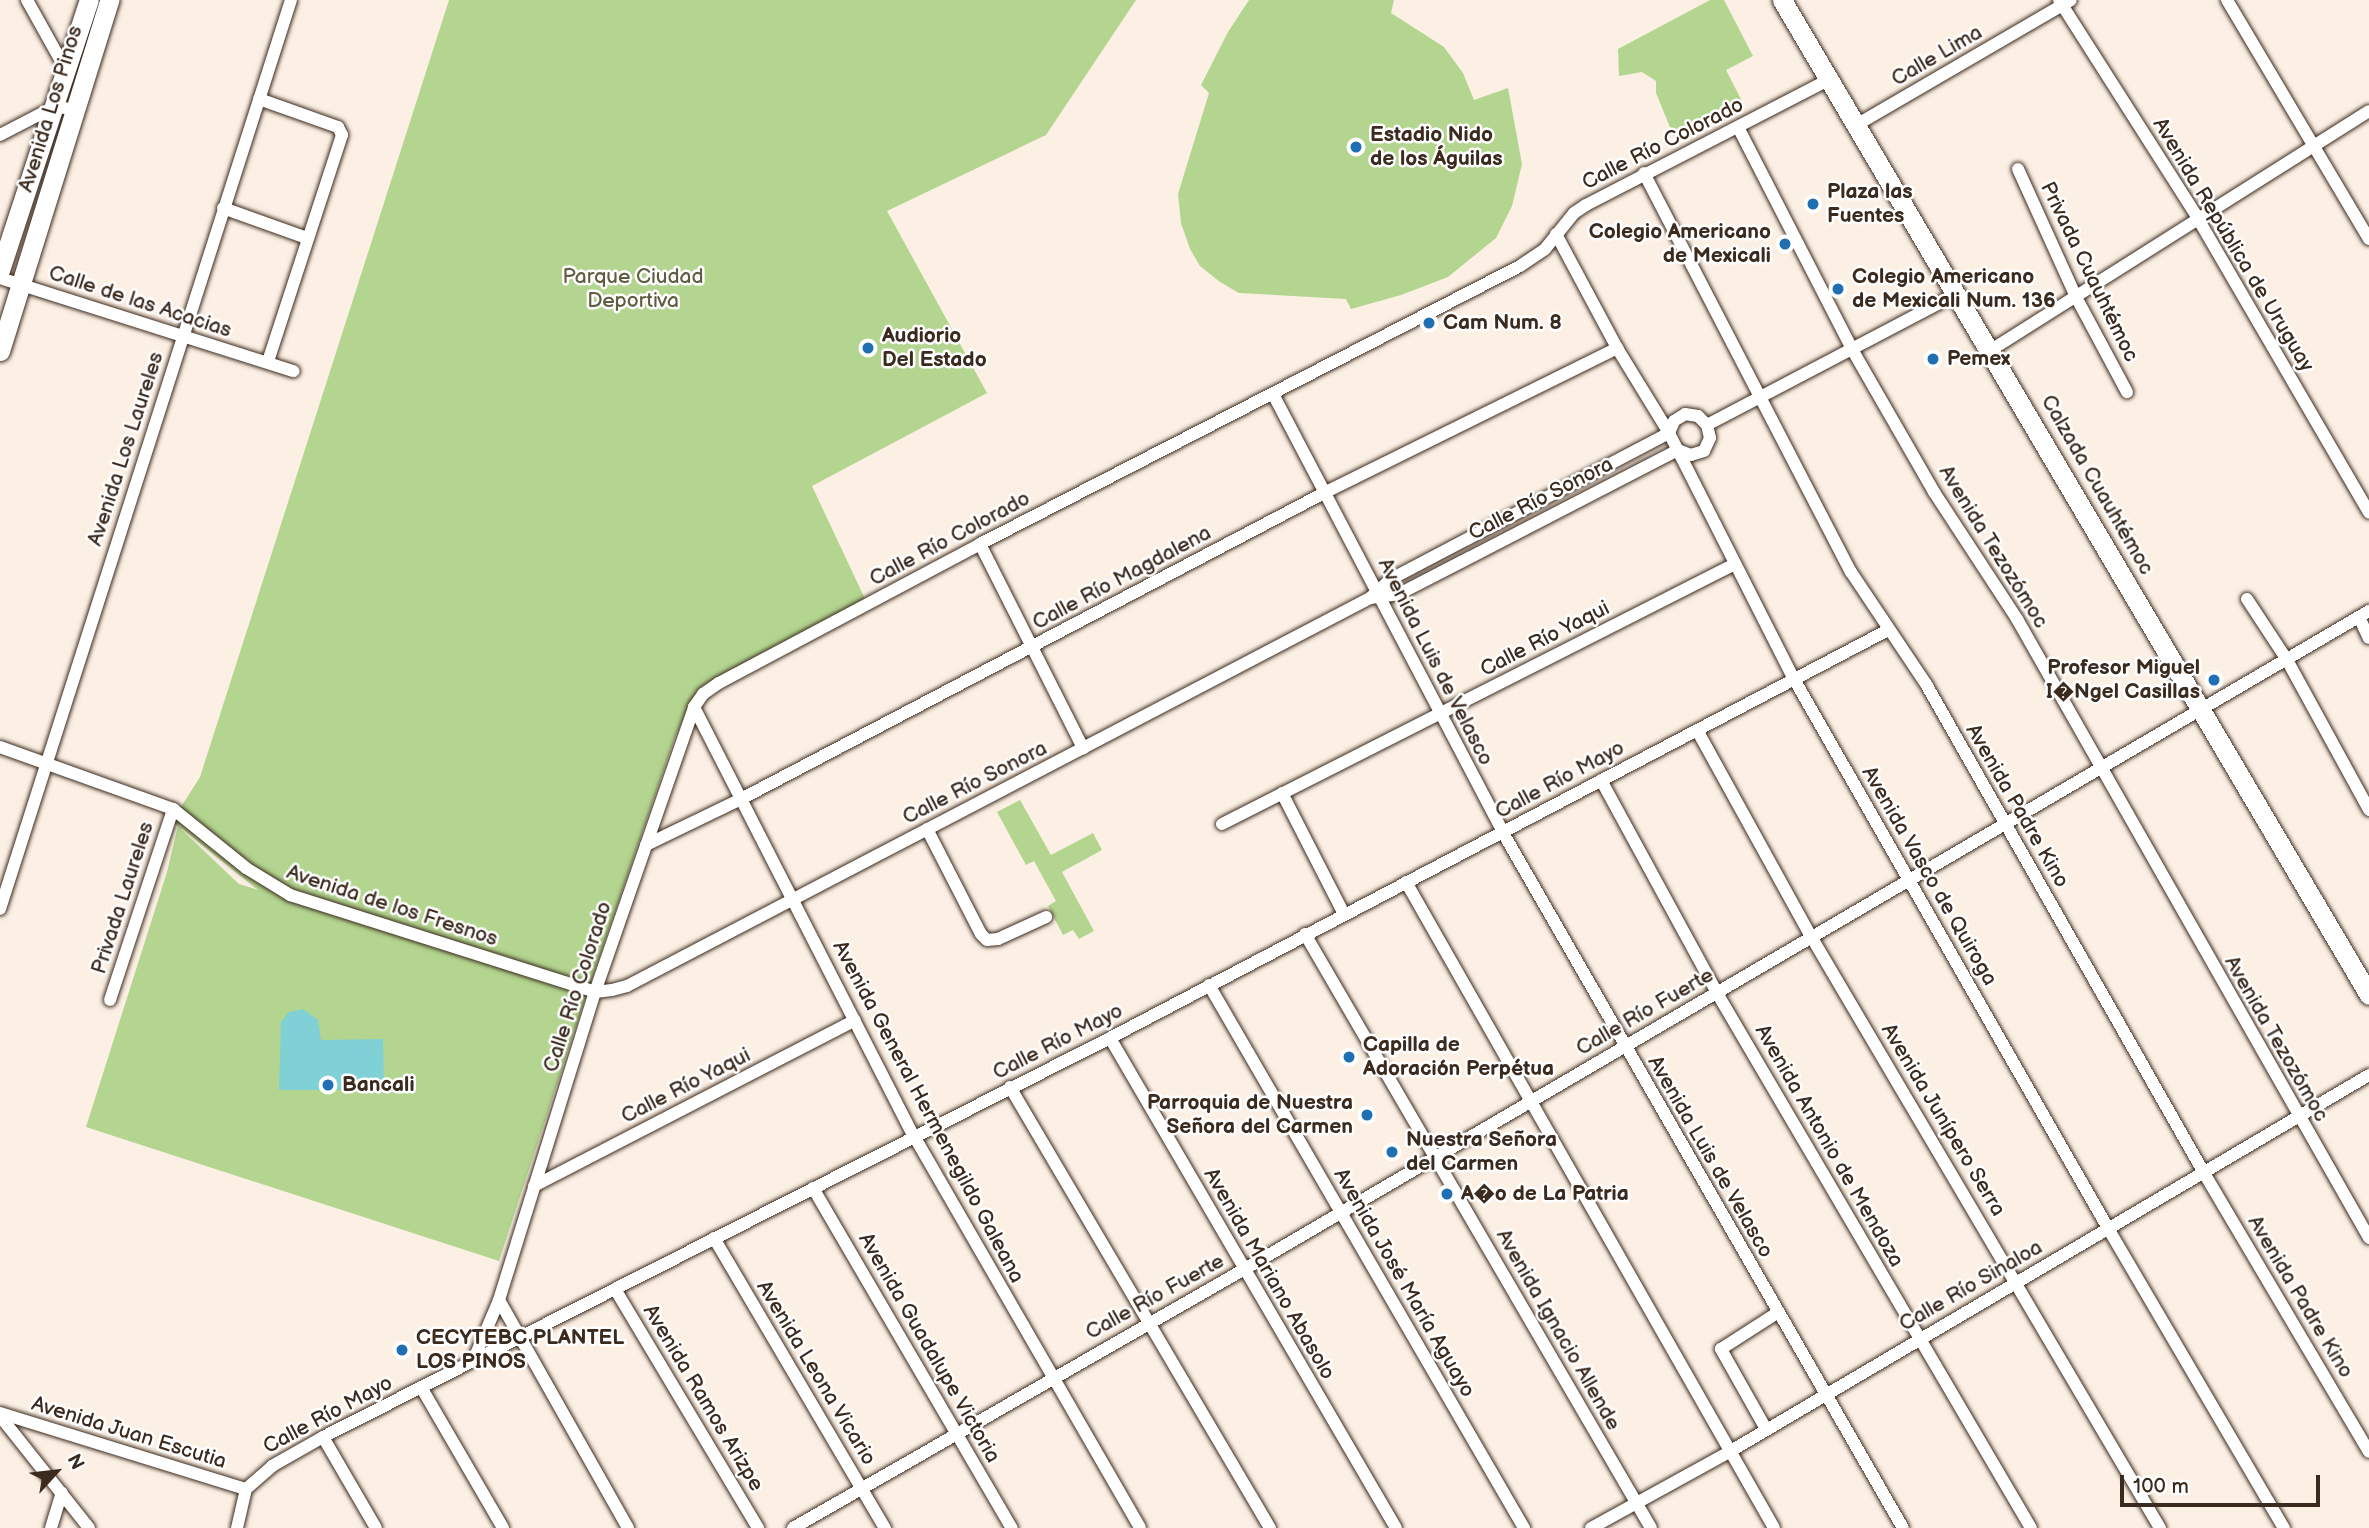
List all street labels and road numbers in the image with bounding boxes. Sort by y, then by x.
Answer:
street label: Calle Lima [1887,20,1987,92]
street label: Avenida Los Pinos [14,23,88,195]
street label: Calle Río Colorado [1578,92,1748,196]
street label: Avenida República de Uruguay [2147,113,2319,377]
street label: Privada Cuauhtémoc [2034,178,2144,366]
street label: Calle de las Acacias [45,261,235,343]
street label: Avenida Los Laureles [83,349,169,549]
street label: Calzada Cuauhtémoc [2035,391,2159,579]
street label: Calle Río Sonora [1464,452,1618,546]
street label: Avenida Tezozómoc [1933,461,2053,633]
street label: Calle Río Colorado [866,486,1034,592]
street label: Calle Río Magdalena [1028,520,1216,636]
street label: Avenida Luis de Velasco [1372,554,1498,770]
street label: Calle Río Yaqui [1476,595,1614,683]
street label: Avenida Padre Kino [1960,720,2074,892]
street label: Calle Río Mayo [1491,735,1629,825]
street label: Calle Río Sonora [898,736,1052,830]
street label: Avenida Vasco de Quiroga [1856,762,2002,990]
street label: Privada Laureles [87,819,159,977]
street label: Avenida de los Fresnos [283,860,501,952]
street label: Calle Río Colorado [539,898,617,1076]
street label: Avenida General Hermenegildo Galeana [827,937,1029,1287]
street label: Avenida Tezozómoc [2218,951,2334,1127]
street label: Calle Río Fuerte [1572,963,1718,1061]
street label: Calle Río Mayo [989,998,1127,1086]
street label: Avenida Junípero Serra [1875,1019,2011,1221]
street label: Avenida Antonio de Mendoza [1749,1020,1909,1272]
street label: Calle Río Yaqui [617,1042,755,1130]
street label: Avenida Luis de Velasco [1642,1051,1778,1263]
street label: Avenida Mariano Abasolo [1198,1164,1340,1384]
street label: Avenida José María Aguayo [1328,1164,1480,1402]
street label: Avenida Padre Kino [2242,1211,2358,1383]
street label: Avenida Ignacio Allende [1490,1225,1626,1435]
street label: Avenida Guadalupe Victoria [853,1228,1005,1468]
street label: Calle Río Sinaloa [1895,1235,2047,1337]
street label: Calle Río Fuerte [1081,1249,1229,1345]
street label: Avenida Leona Vicario [751,1276,881,1470]
street label: Avenida Ramos Arizpe [637,1300,769,1496]
street label: Calle Río Mayo [259,1370,397,1460]
street label: Avenida Juan Escutia [28,1391,230,1475]

